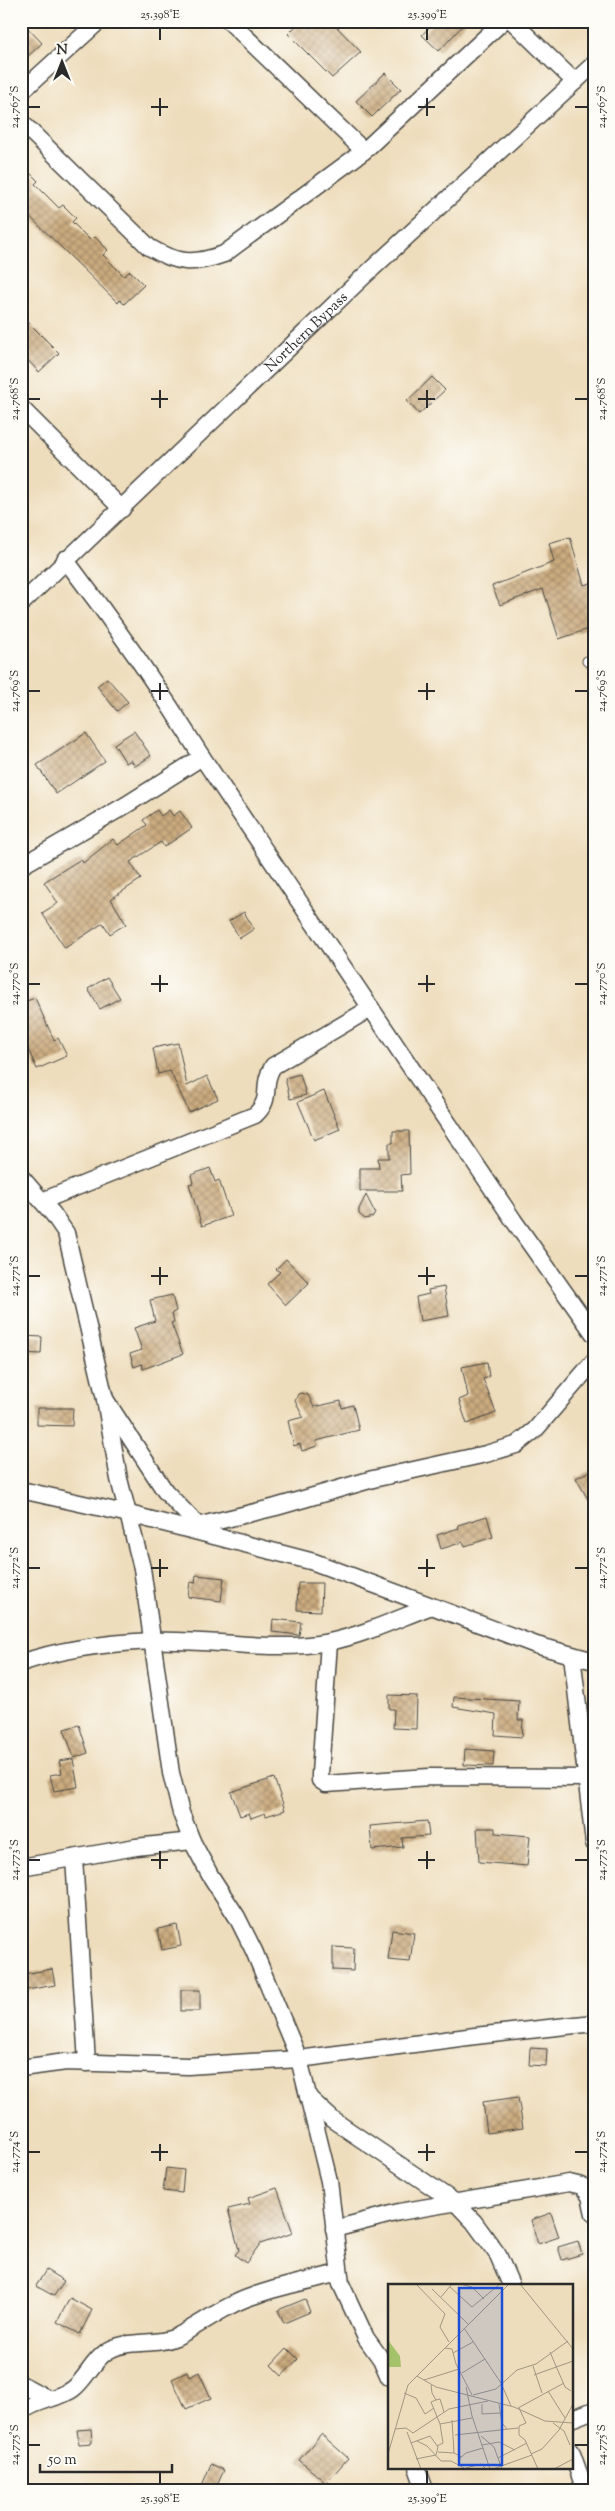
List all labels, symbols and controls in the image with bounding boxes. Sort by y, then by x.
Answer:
text: 25.398°E [140,6,181,24]
text: 25.399°E [407,6,447,24]
north arrow [38,38,88,88]
text: N [56,41,68,61]
text: 24.767°S [6,86,24,128]
text: 24.767°S [593,86,611,128]
street label: Northern Bypass [260,288,353,378]
text: 24.768°S [6,378,24,420]
text: 24.768°S [593,378,611,420]
text: 24.769°S [6,670,24,712]
text: 24.769°S [593,670,611,712]
text: 24.770°S [6,963,24,1005]
text: 24.770°S [593,963,611,1005]
text: 24.771°S [6,1255,24,1297]
text: 24.771°S [593,1255,611,1297]
text: 24.772°S [6,1547,24,1589]
text: 24.772°S [593,1547,611,1589]
text: 24.773°S [6,1839,24,1881]
text: 24.773°S [593,1839,611,1881]
text: 24.774°S [6,2131,24,2173]
text: 24.774°S [593,2131,611,2173]
inset map [388,2284,572,2468]
text: 24.775°S [6,2424,24,2466]
text: 24.775°S [593,2424,611,2466]
scale bar [40,2441,172,2473]
text: 50 m [47,2450,77,2471]
text: 25.398°E [140,2490,181,2508]
text: 25.399°E [407,2490,447,2508]

